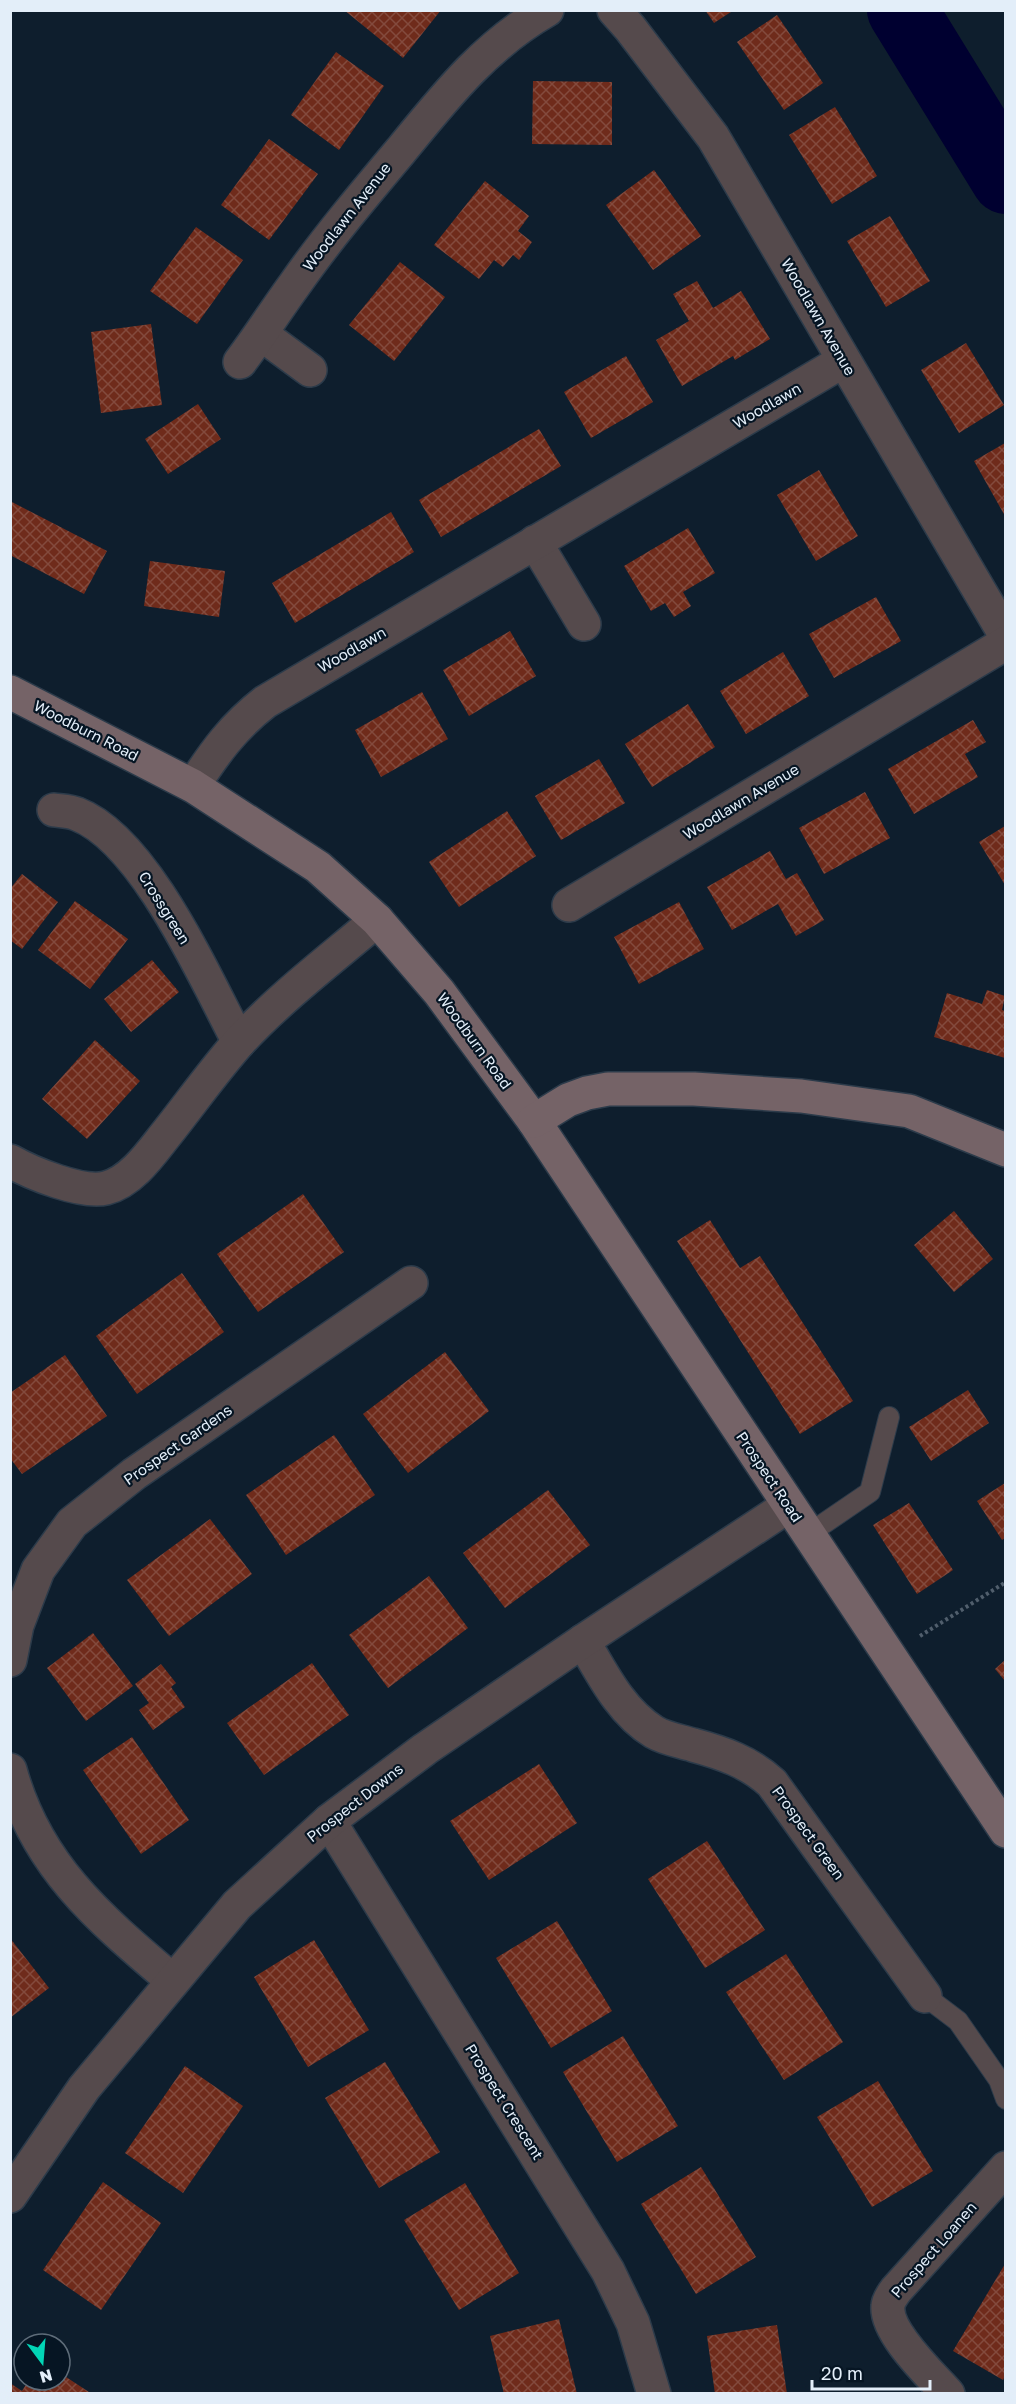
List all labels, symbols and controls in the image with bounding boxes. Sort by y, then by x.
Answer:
street label: Woodlawn Avenue [298,159,394,274]
street label: Woodlawn Avenue [778,255,860,379]
street label: Woodlawn [729,378,804,432]
street label: Woodlawn [314,622,389,676]
street label: Woodburn Road [31,696,142,764]
street label: Woodlawn Avenue [679,759,802,843]
street label: Crossgreen [135,868,194,947]
street label: Woodburn Road [434,989,516,1092]
street label: Prospect Gardens [120,1400,235,1488]
street label: Prospect Road [733,1428,807,1525]
street label: Prospect Downs [303,1759,406,1845]
street label: Prospect Green [769,1782,849,1883]
street label: Prospect Crescent [462,2040,548,2163]
street label: Prospect Loanen [887,2198,980,2301]
north arrow [12,2332,72,2392]
scale bar [812,2353,930,2391]
text: 20 m [821,2362,863,2384]
text: N [38,2365,55,2388]

